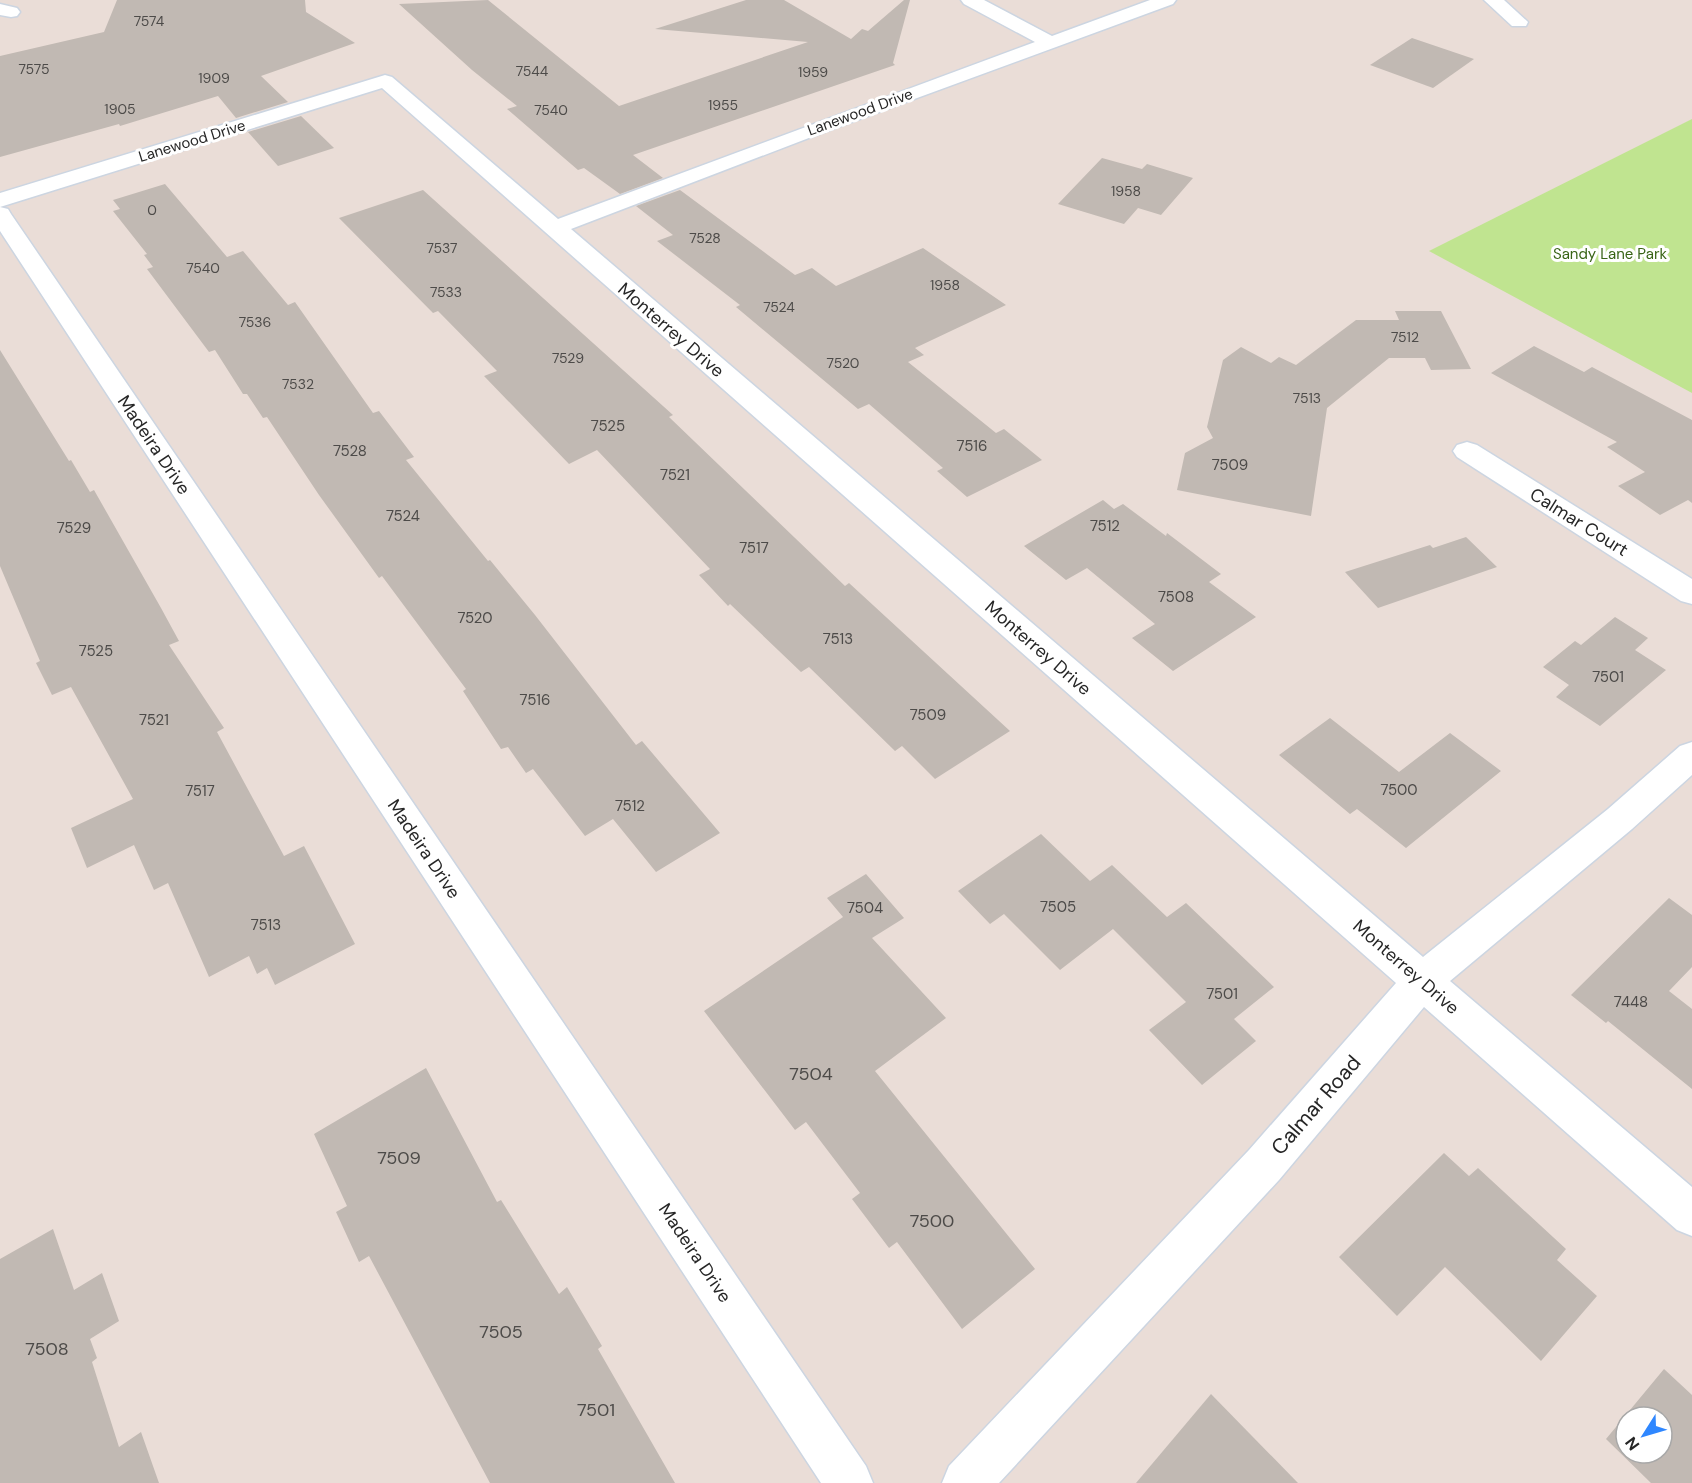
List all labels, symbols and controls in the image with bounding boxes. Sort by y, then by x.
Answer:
house number: 7574 [134,12,165,30]
house number: 7575 [19,60,49,78]
house number: 7544 [516,62,549,80]
house number: 1959 [798,63,828,81]
house number: 1909 [198,69,230,87]
street label: Lanewood Drive [805,84,915,140]
house number: 1955 [708,96,738,114]
house number: 1905 [104,100,136,118]
house number: 7540 [534,101,568,119]
street label: Lanewood Drive [136,115,248,167]
house number: 1958 [1111,182,1141,200]
house number: 0 [147,201,157,219]
house number: 7528 [689,229,721,247]
house number: 7537 [426,239,458,257]
park label: Sandy Lane Park [1553,244,1667,264]
house number: 7540 [186,259,220,277]
house number: 1958 [930,276,960,294]
street label: Monterrey Drive [613,277,729,383]
house number: 7533 [430,283,462,301]
house number: 7524 [763,298,795,316]
house number: 7536 [239,313,271,331]
house number: 7512 [1391,328,1419,346]
house number: 7529 [552,349,584,367]
house number: 7520 [827,354,859,372]
house number: 7532 [282,375,314,393]
house number: 7513 [1293,389,1321,407]
street label: Madeira Drive [112,391,196,499]
house number: 7525 [591,416,625,436]
house number: 7516 [957,436,987,456]
house number: 7528 [333,441,367,461]
house number: 7509 [1212,455,1248,475]
house number: 7521 [660,465,690,485]
street label: Calmar Court [1525,482,1633,562]
house number: 7524 [386,506,420,526]
house number: 7512 [1090,516,1120,536]
house number: 7529 [57,518,91,538]
house number: 7517 [739,538,769,558]
house number: 7508 [1158,587,1194,607]
street label: Monterrey Drive [980,595,1096,701]
house number: 7520 [457,608,493,628]
house number: 7513 [823,629,853,649]
house number: 7525 [79,641,113,661]
house number: 7501 [1592,667,1624,687]
house number: 7516 [520,690,550,710]
house number: 7509 [910,705,946,725]
house number: 7521 [139,710,169,730]
house number: 7500 [1380,780,1418,800]
house number: 7517 [185,781,215,801]
street label: Madeira Drive [382,795,466,903]
house number: 7512 [615,796,645,816]
house number: 7505 [1040,897,1076,917]
house number: 7504 [847,898,883,918]
street label: Monterrey Drive [1348,914,1464,1020]
house number: 7513 [251,915,281,935]
house number: 7501 [1206,984,1238,1004]
house number: 7448 [1614,992,1648,1012]
street label: Calmar Road [1265,1049,1367,1161]
house number: 7504 [789,1062,833,1086]
house number: 7509 [377,1146,421,1170]
street label: Madeira Drive [653,1199,737,1307]
house number: 7500 [910,1209,954,1233]
house number: 7505 [479,1320,523,1344]
house number: 7508 [25,1337,69,1361]
house number: 7501 [577,1398,615,1422]
north arrow [1614,1405,1674,1465]
text: N [1621,1433,1644,1455]

